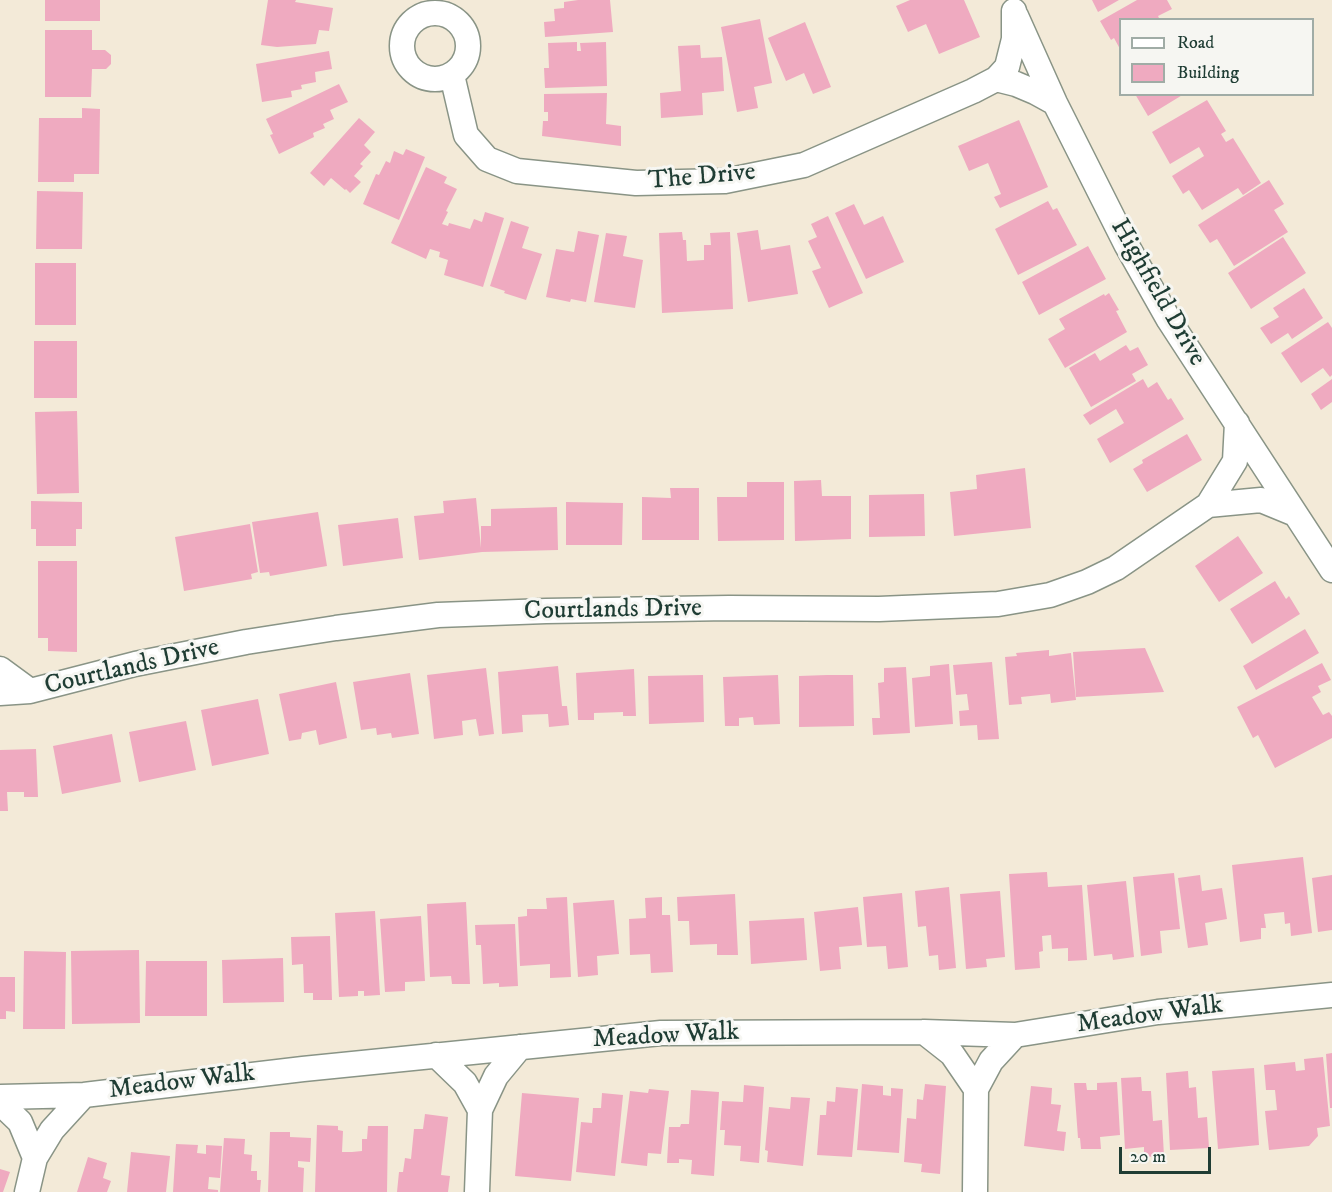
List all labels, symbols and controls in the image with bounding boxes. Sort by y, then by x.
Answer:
legend [1119,18,1314,96]
text: Road [1177,32,1214,54]
text: Building [1177,62,1239,84]
street label: The Drive [647,158,757,198]
street label: Highfield Drive [1102,214,1212,372]
street label: Courtlands Drive [524,594,702,628]
street label: Courtlands Drive [42,633,222,703]
street label: Meadow Walk [1075,990,1225,1042]
street label: Meadow Walk [592,1018,740,1056]
street label: Meadow Walk [107,1059,257,1107]
scale bar [1122,1135,1214,1173]
text: 20 m [1130,1146,1166,1168]

